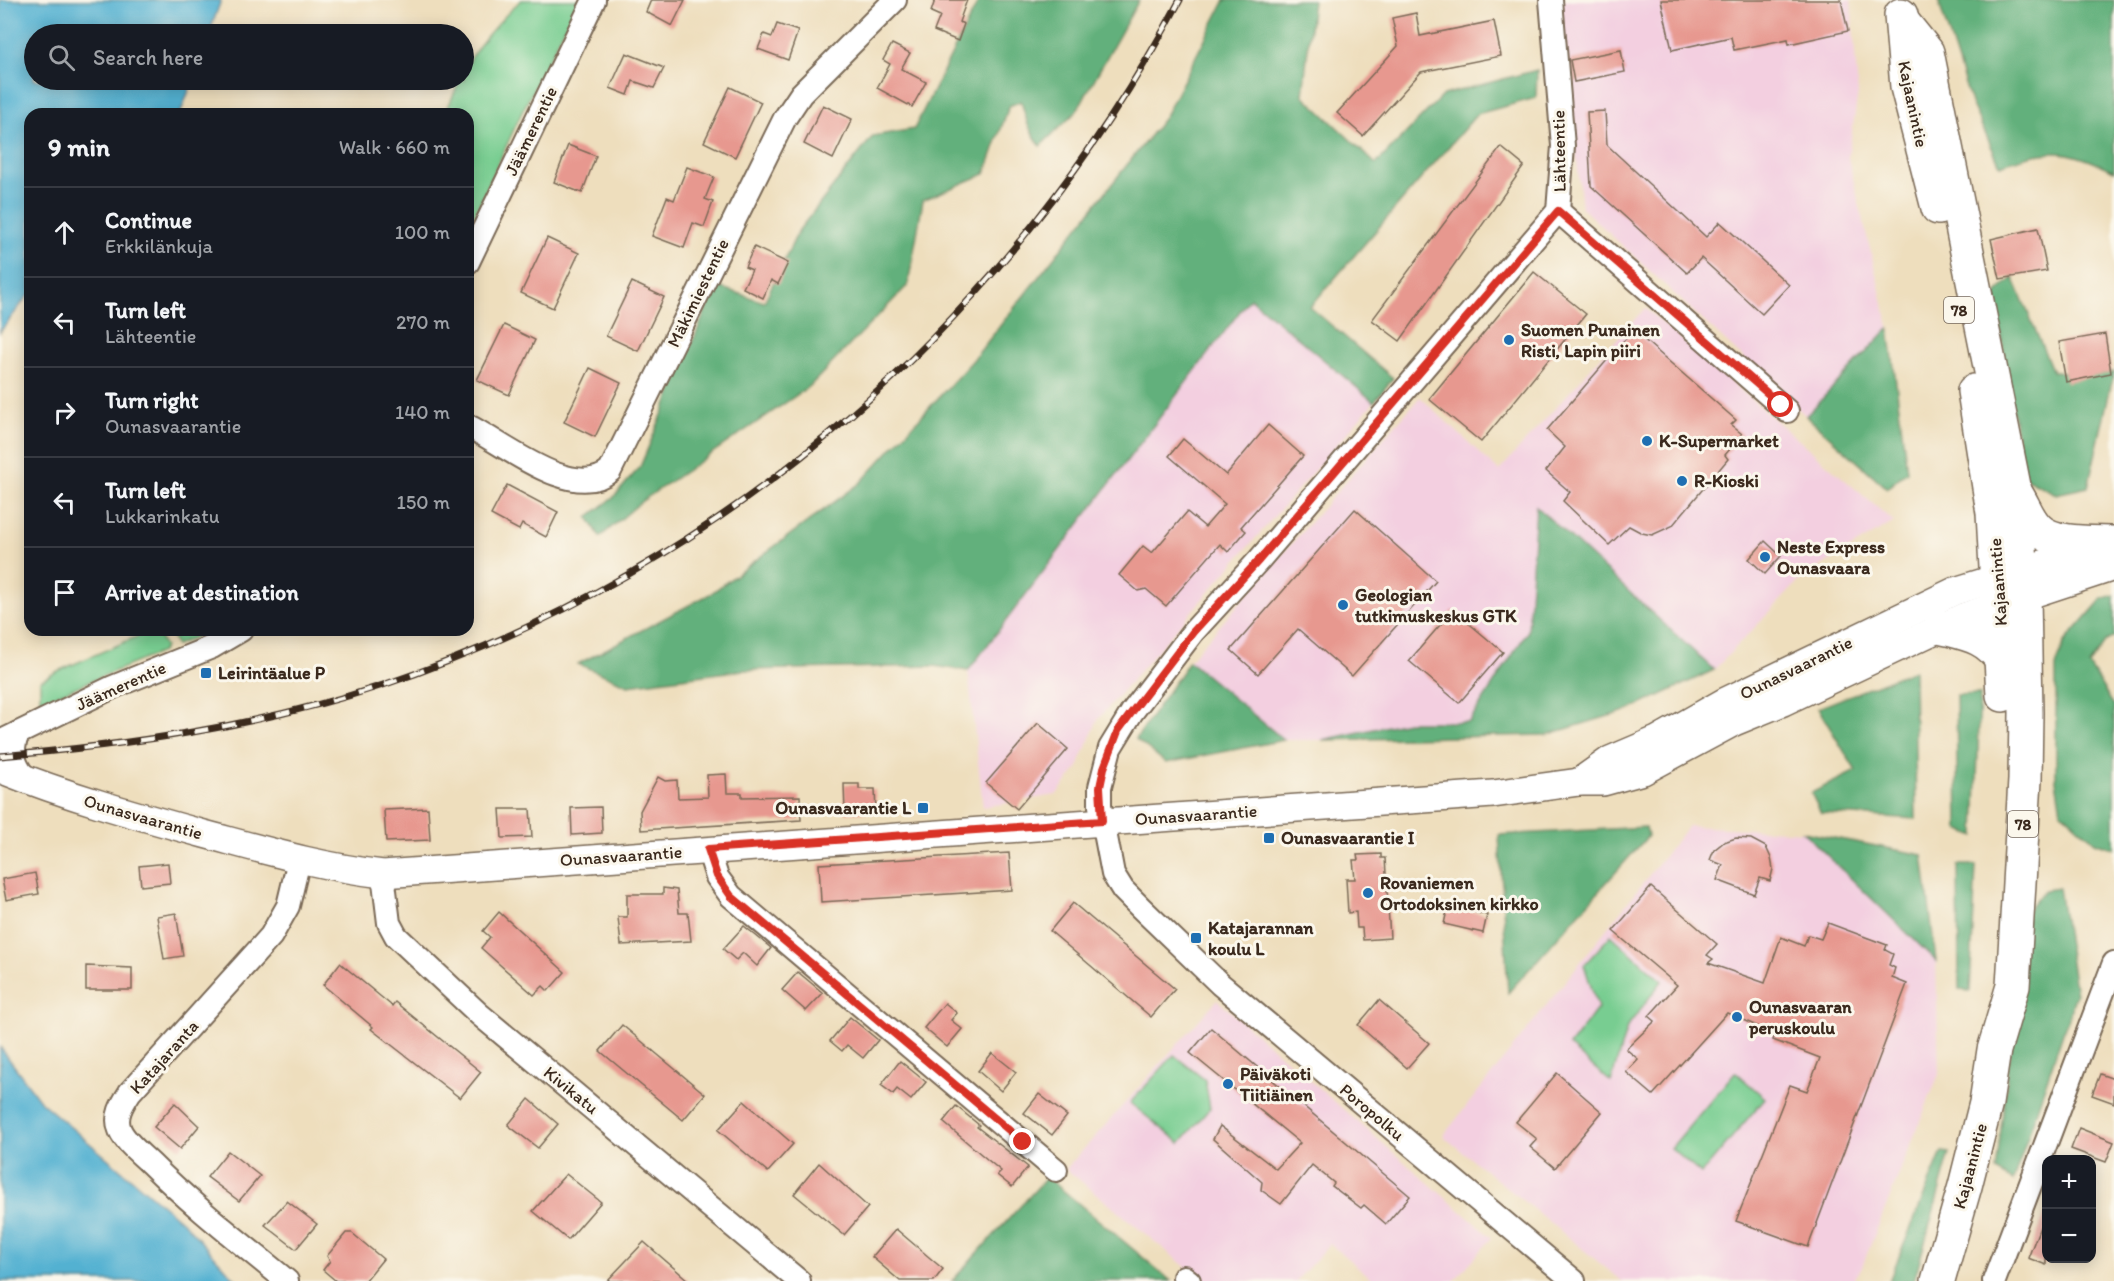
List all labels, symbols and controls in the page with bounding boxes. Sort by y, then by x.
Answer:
search box [24,24,474,90]
icon: search [45,41,78,74]
text: Search here [93,44,203,71]
street label: Kajaanintie [1893,59,1933,149]
street label: Jäämerentie [500,83,562,179]
street label: Lähteentie [1547,110,1571,192]
text: 9 min [48,131,110,163]
text: Walk · 660 m [339,135,450,159]
text: Continue [105,207,192,234]
icon: ahead [48,216,81,249]
text: 100 m [395,220,450,244]
text: Erkkilänkuja [105,234,213,258]
street label: Mäkimiestentie [662,235,734,351]
text: Turn left [105,297,186,324]
road number: 78 [1944,297,1974,323]
icon: left [48,306,81,339]
text: 270 m [396,310,450,334]
place label: Suomen Punainen Risti, Lapin piiri [1521,319,1660,362]
text: Lähteentie [105,324,196,348]
marker: Suomen Punainen Risti, Lapin piiri [1502,333,1516,347]
text: Turn right [105,387,199,414]
route start [1767,391,1793,417]
icon: right [48,396,81,429]
text: 140 m [395,400,450,424]
text: Ounasvaarantie [105,414,241,438]
place label: K-Supermarket [1659,430,1779,452]
marker: K-Supermarket [1640,434,1654,448]
place label: R-Kioski [1694,470,1759,492]
marker: R-Kioski [1675,474,1689,488]
text: Turn left [105,477,186,504]
icon: left [48,486,81,519]
text: 150 m [397,490,450,514]
text: Lukkarinkatu [105,504,220,528]
place label: Neste Express Ounasvaara [1777,536,1885,579]
street label: Kajaanintie [1984,537,2012,627]
marker: Neste Express Ounasvaara [1758,550,1772,564]
icon: arrive [48,576,81,609]
text: Arrive at destination [105,579,299,606]
place label: Geologian tutkimuskeskus GTK [1355,584,1517,627]
marker: Geologian tutkimuskeskus GTK [1336,598,1350,612]
street label: Ounasvaarantie [1736,631,1856,705]
street label: Jäämerentie [73,656,169,716]
place label: Leirintäalue P [218,662,326,684]
marker: Leirintäalue P [199,666,213,680]
street label: Ounasvaarantie [81,790,205,844]
place label: Ounasvaarantie L [775,797,912,819]
street label: Ounasvaarantie [1134,800,1258,830]
marker: Ounasvaarantie L [916,801,930,815]
road number: 78 [2008,811,2038,837]
place label: Ounasvaarantie I [1281,827,1415,849]
marker: Ounasvaarantie I [1262,831,1276,845]
street label: Ounasvaarantie [559,841,683,871]
place label: Rovaniemen Ortodoksinen kirkko [1380,872,1539,915]
marker: Rovaniemen Ortodoksinen kirkko [1361,886,1375,900]
place label: Katajarannan koulu L [1208,917,1314,960]
marker: Katajarannan koulu L [1189,931,1203,945]
place label: Ounasvaaran peruskoulu [1748,996,1852,1039]
marker: Ounasvaaran peruskoulu [1730,1010,1744,1024]
street label: Katajaranta [125,1015,203,1099]
street label: Kivikatu [539,1061,603,1119]
place label: Päiväkoti Tiitiäinen [1239,1063,1314,1106]
marker: Päiväkoti Tiitiäinen [1221,1077,1235,1091]
street label: Poropolku [1335,1079,1409,1145]
street label: Kajaanintie [1948,1121,1992,1211]
route end [1009,1128,1035,1154]
map controls [2042,1155,2096,1263]
button: + [2042,1155,2096,1209]
button: − [2042,1209,2096,1263]

